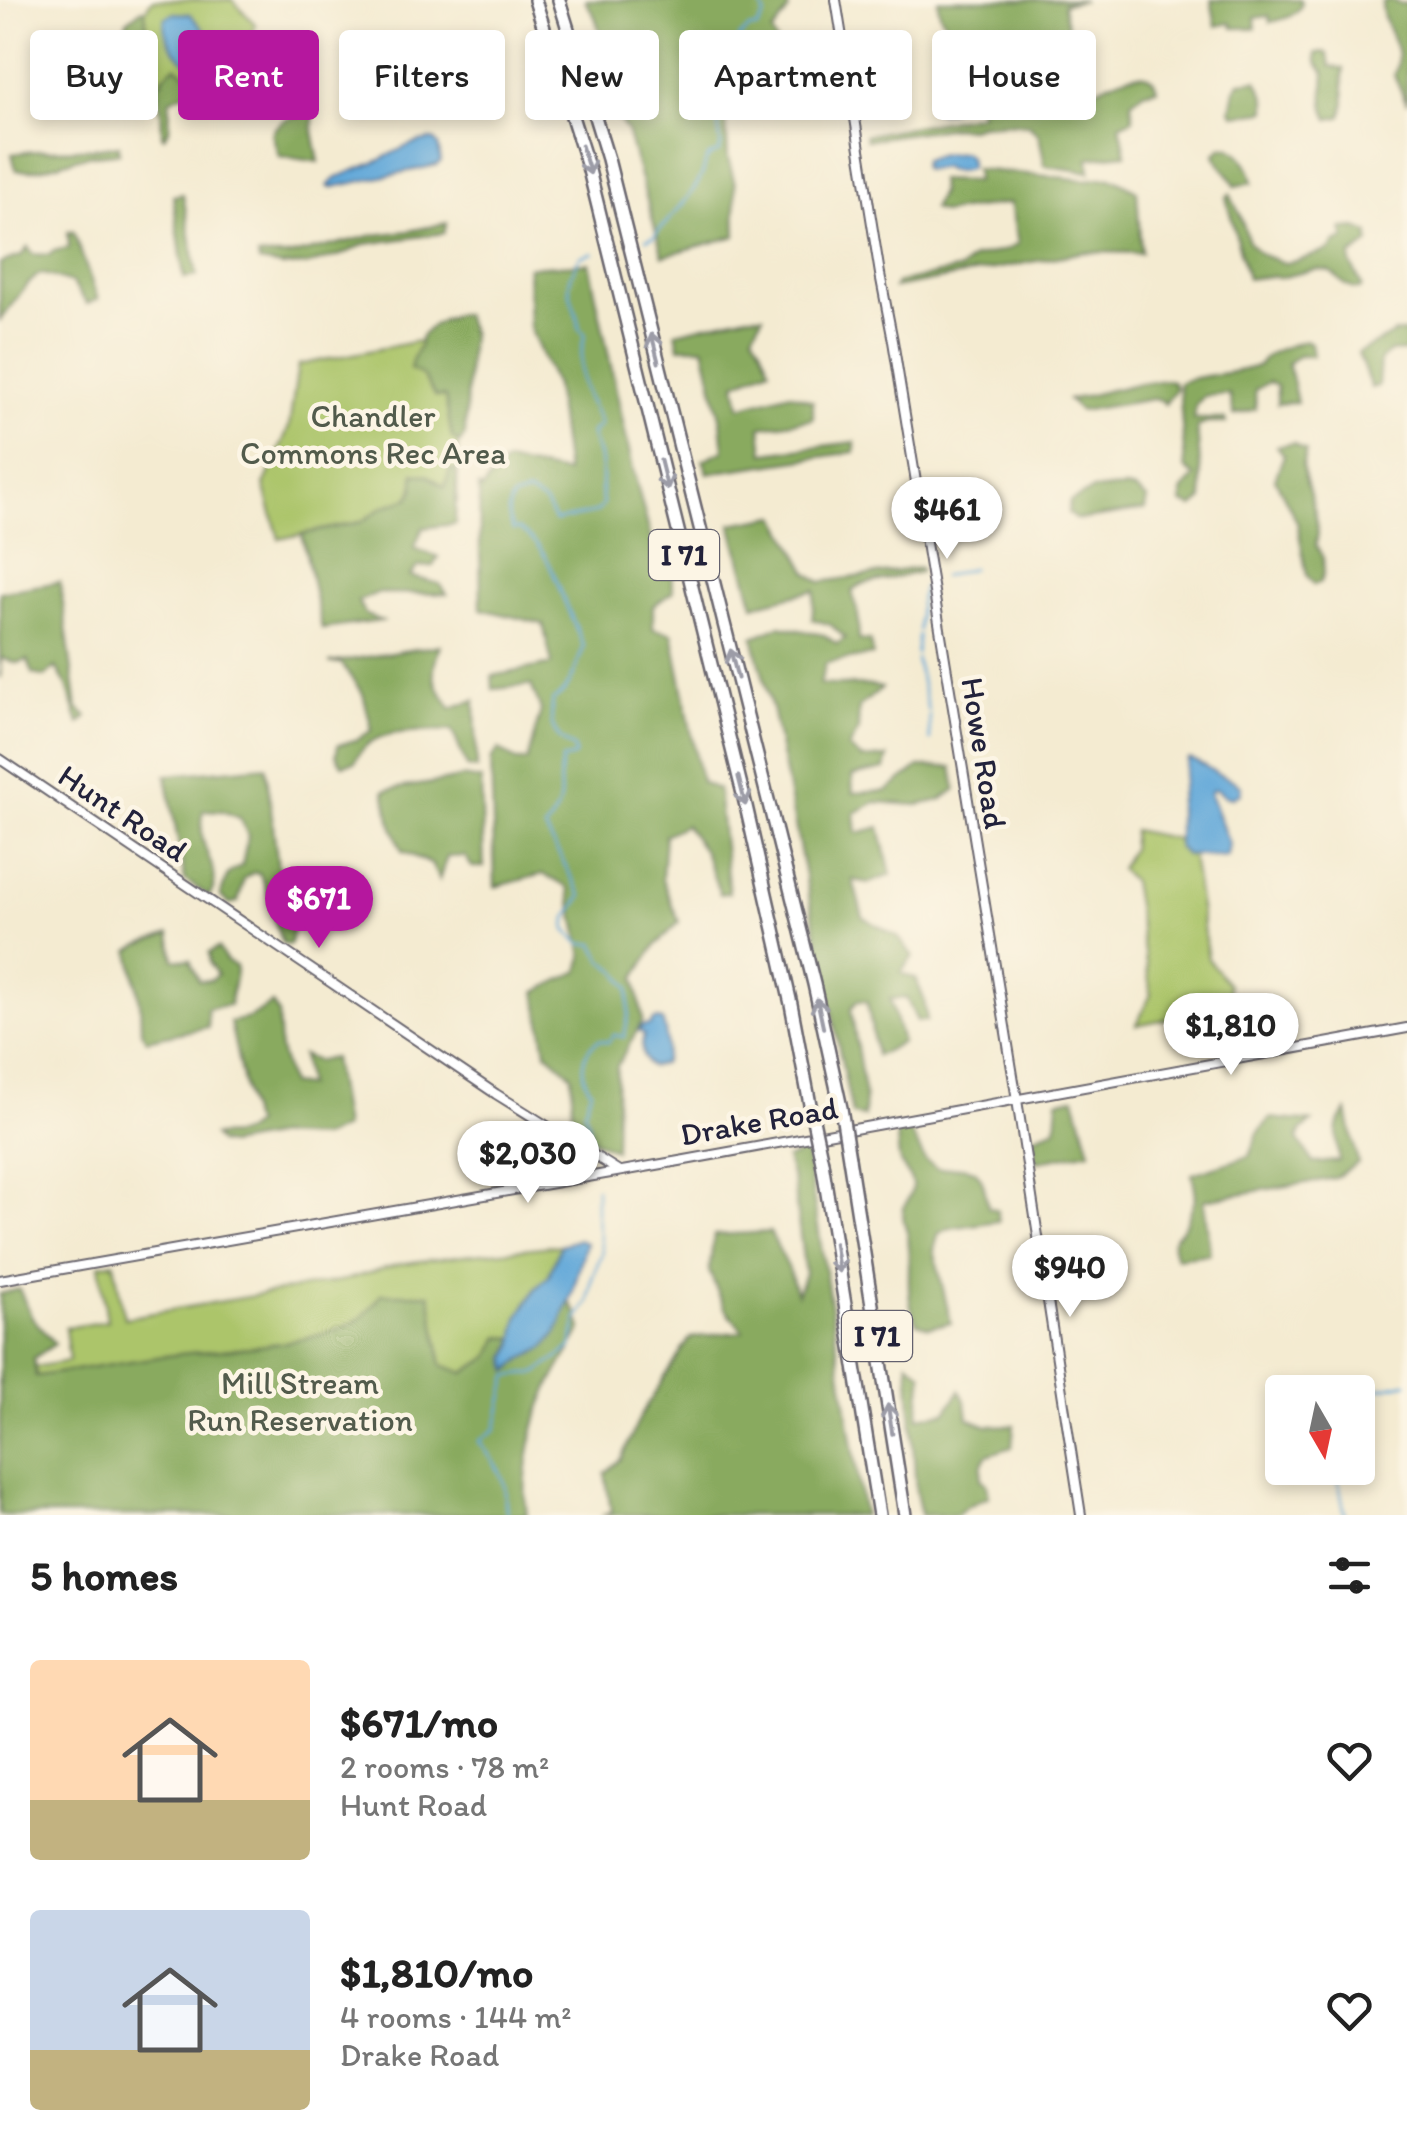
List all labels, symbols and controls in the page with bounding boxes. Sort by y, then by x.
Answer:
chip: Buy [30,30,158,120]
chip: Rent [178,30,319,120]
chip: Filters [339,30,505,120]
chip: New [525,30,659,120]
chip: Apartment [679,30,912,120]
chip: House [932,30,1096,120]
one-way arrow [578,143,596,175]
one-way arrow [645,333,663,365]
park label: Chandler Commons Rec Area [240,397,506,472]
one-way arrow [656,459,675,490]
pin: $461 [888,477,1006,562]
text: $461 [913,490,981,528]
road number: I 71 [649,530,719,580]
one-way arrow [724,649,742,681]
street label: Howe Road [953,675,1015,831]
street label: Hunt Road [51,756,195,870]
one-way arrow [734,774,752,806]
pin: $671 [260,866,378,951]
text: $671 [287,879,351,917]
pin: $1,810 [1150,993,1312,1078]
one-way arrow [810,998,829,1030]
text: $1,810 [1186,1006,1276,1044]
street label: Drake Road [677,1088,841,1154]
pin: $2,030 [447,1121,609,1206]
text: $2,030 [479,1134,577,1172]
pin: $940 [1011,1235,1129,1320]
one-way arrow [829,1242,847,1274]
text: $940 [1034,1248,1106,1286]
road number: I 71 [842,1311,912,1361]
park label: Mill Stream Run Reservation [187,1364,413,1439]
north arrow [1265,1375,1375,1485]
map controls [1265,1375,1375,1485]
one-way arrow [880,1403,899,1435]
icon: filters [1322,1548,1377,1603]
text: 5 homes [30,1550,178,1601]
text: $671/mo [340,1697,498,1748]
icon: home [110,1700,230,1820]
icon: heart [1322,1733,1377,1788]
text: 2 rooms · 78 m² [340,1748,549,1786]
text: Hunt Road [340,1786,487,1824]
text: $1,810/mo [340,1947,533,1998]
icon: home [110,1950,230,2070]
icon: heart [1322,1983,1377,2038]
text: 4 rooms · 144 m² [340,1998,571,2036]
text: Drake Road [340,2036,499,2074]

